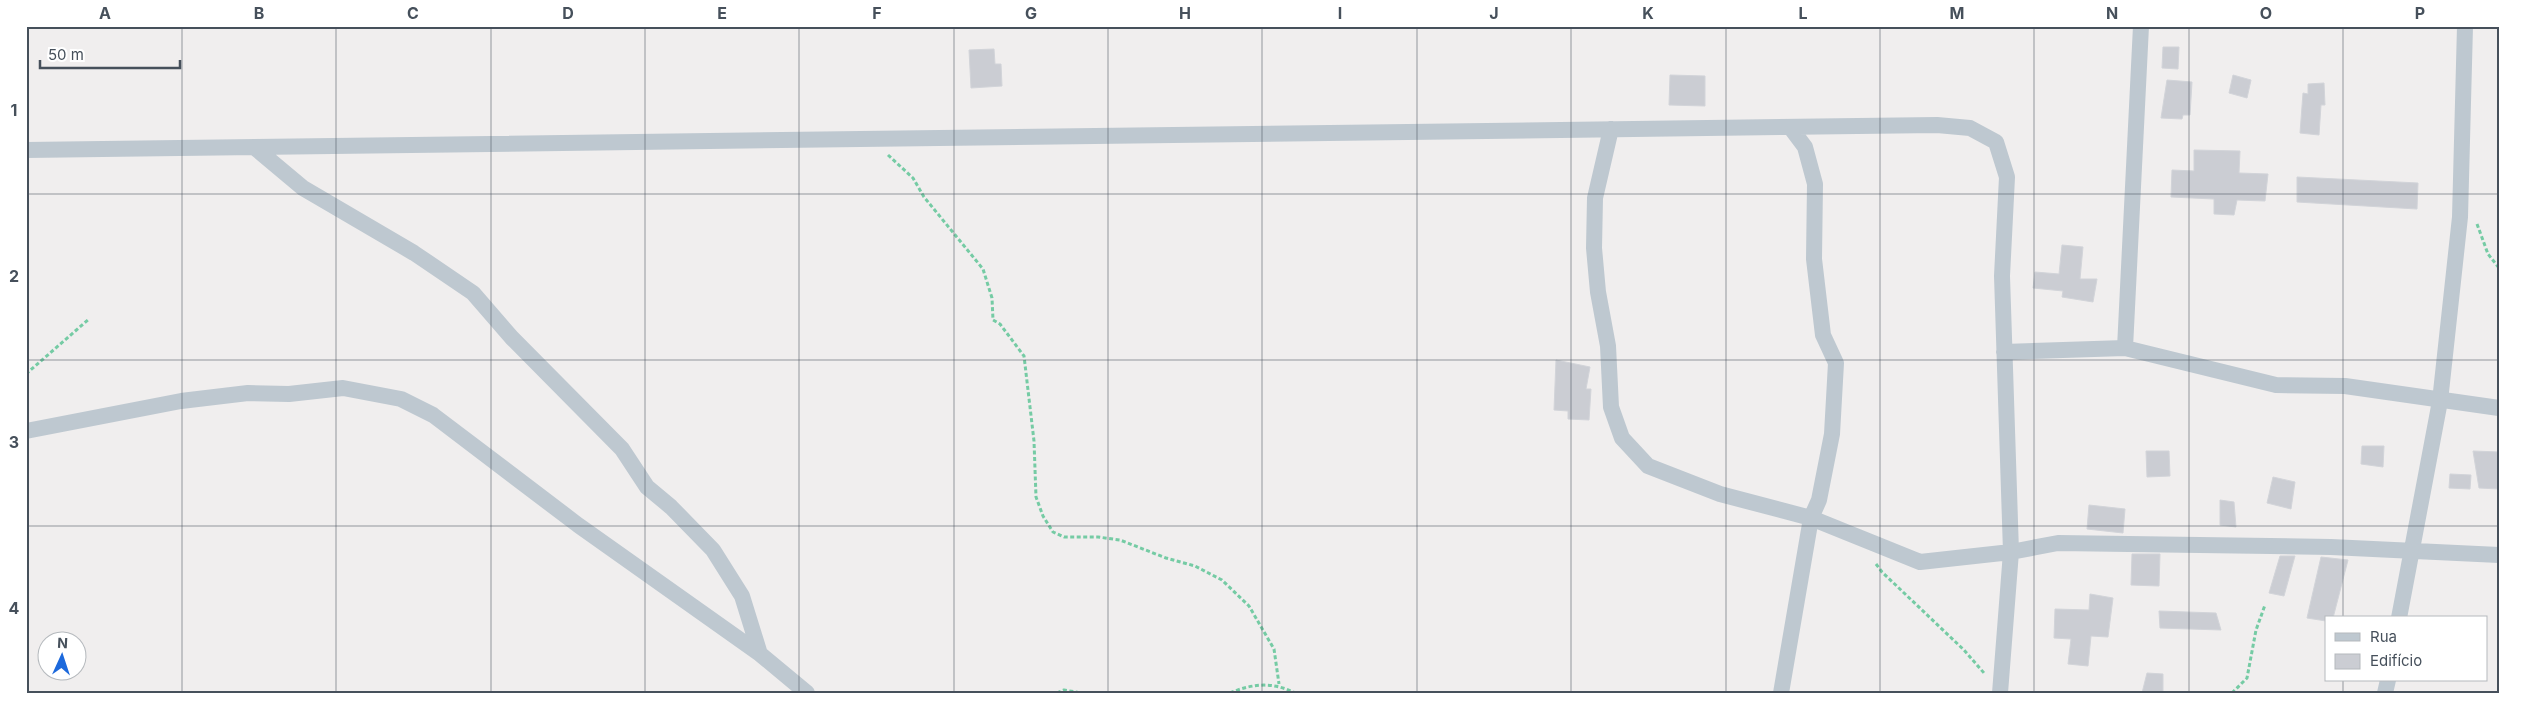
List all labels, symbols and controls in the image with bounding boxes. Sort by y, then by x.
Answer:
text: A [99,3,111,23]
text: B [254,3,264,23]
text: C [407,3,419,23]
text: D [562,3,574,23]
text: E [717,3,727,23]
text: F [872,3,882,23]
text: G [1025,3,1037,23]
text: H [1179,3,1191,23]
text: I [1338,3,1342,23]
text: J [1489,3,1499,23]
text: K [1642,3,1654,23]
text: L [1798,3,1808,23]
text: M [1950,3,1964,23]
text: N [2106,3,2118,23]
text: O [2260,3,2272,23]
text: P [2415,3,2425,23]
scale bar [40,38,180,70]
text: 50 m [48,45,84,64]
text: 1 [11,100,17,120]
text: 2 [9,266,19,286]
text: 3 [9,432,19,452]
text: 4 [9,598,20,618]
legend [2325,616,2488,682]
text: Rua [2370,627,2397,646]
north arrow [38,632,88,682]
text: N [57,634,68,651]
text: Edifício [2370,651,2422,670]

